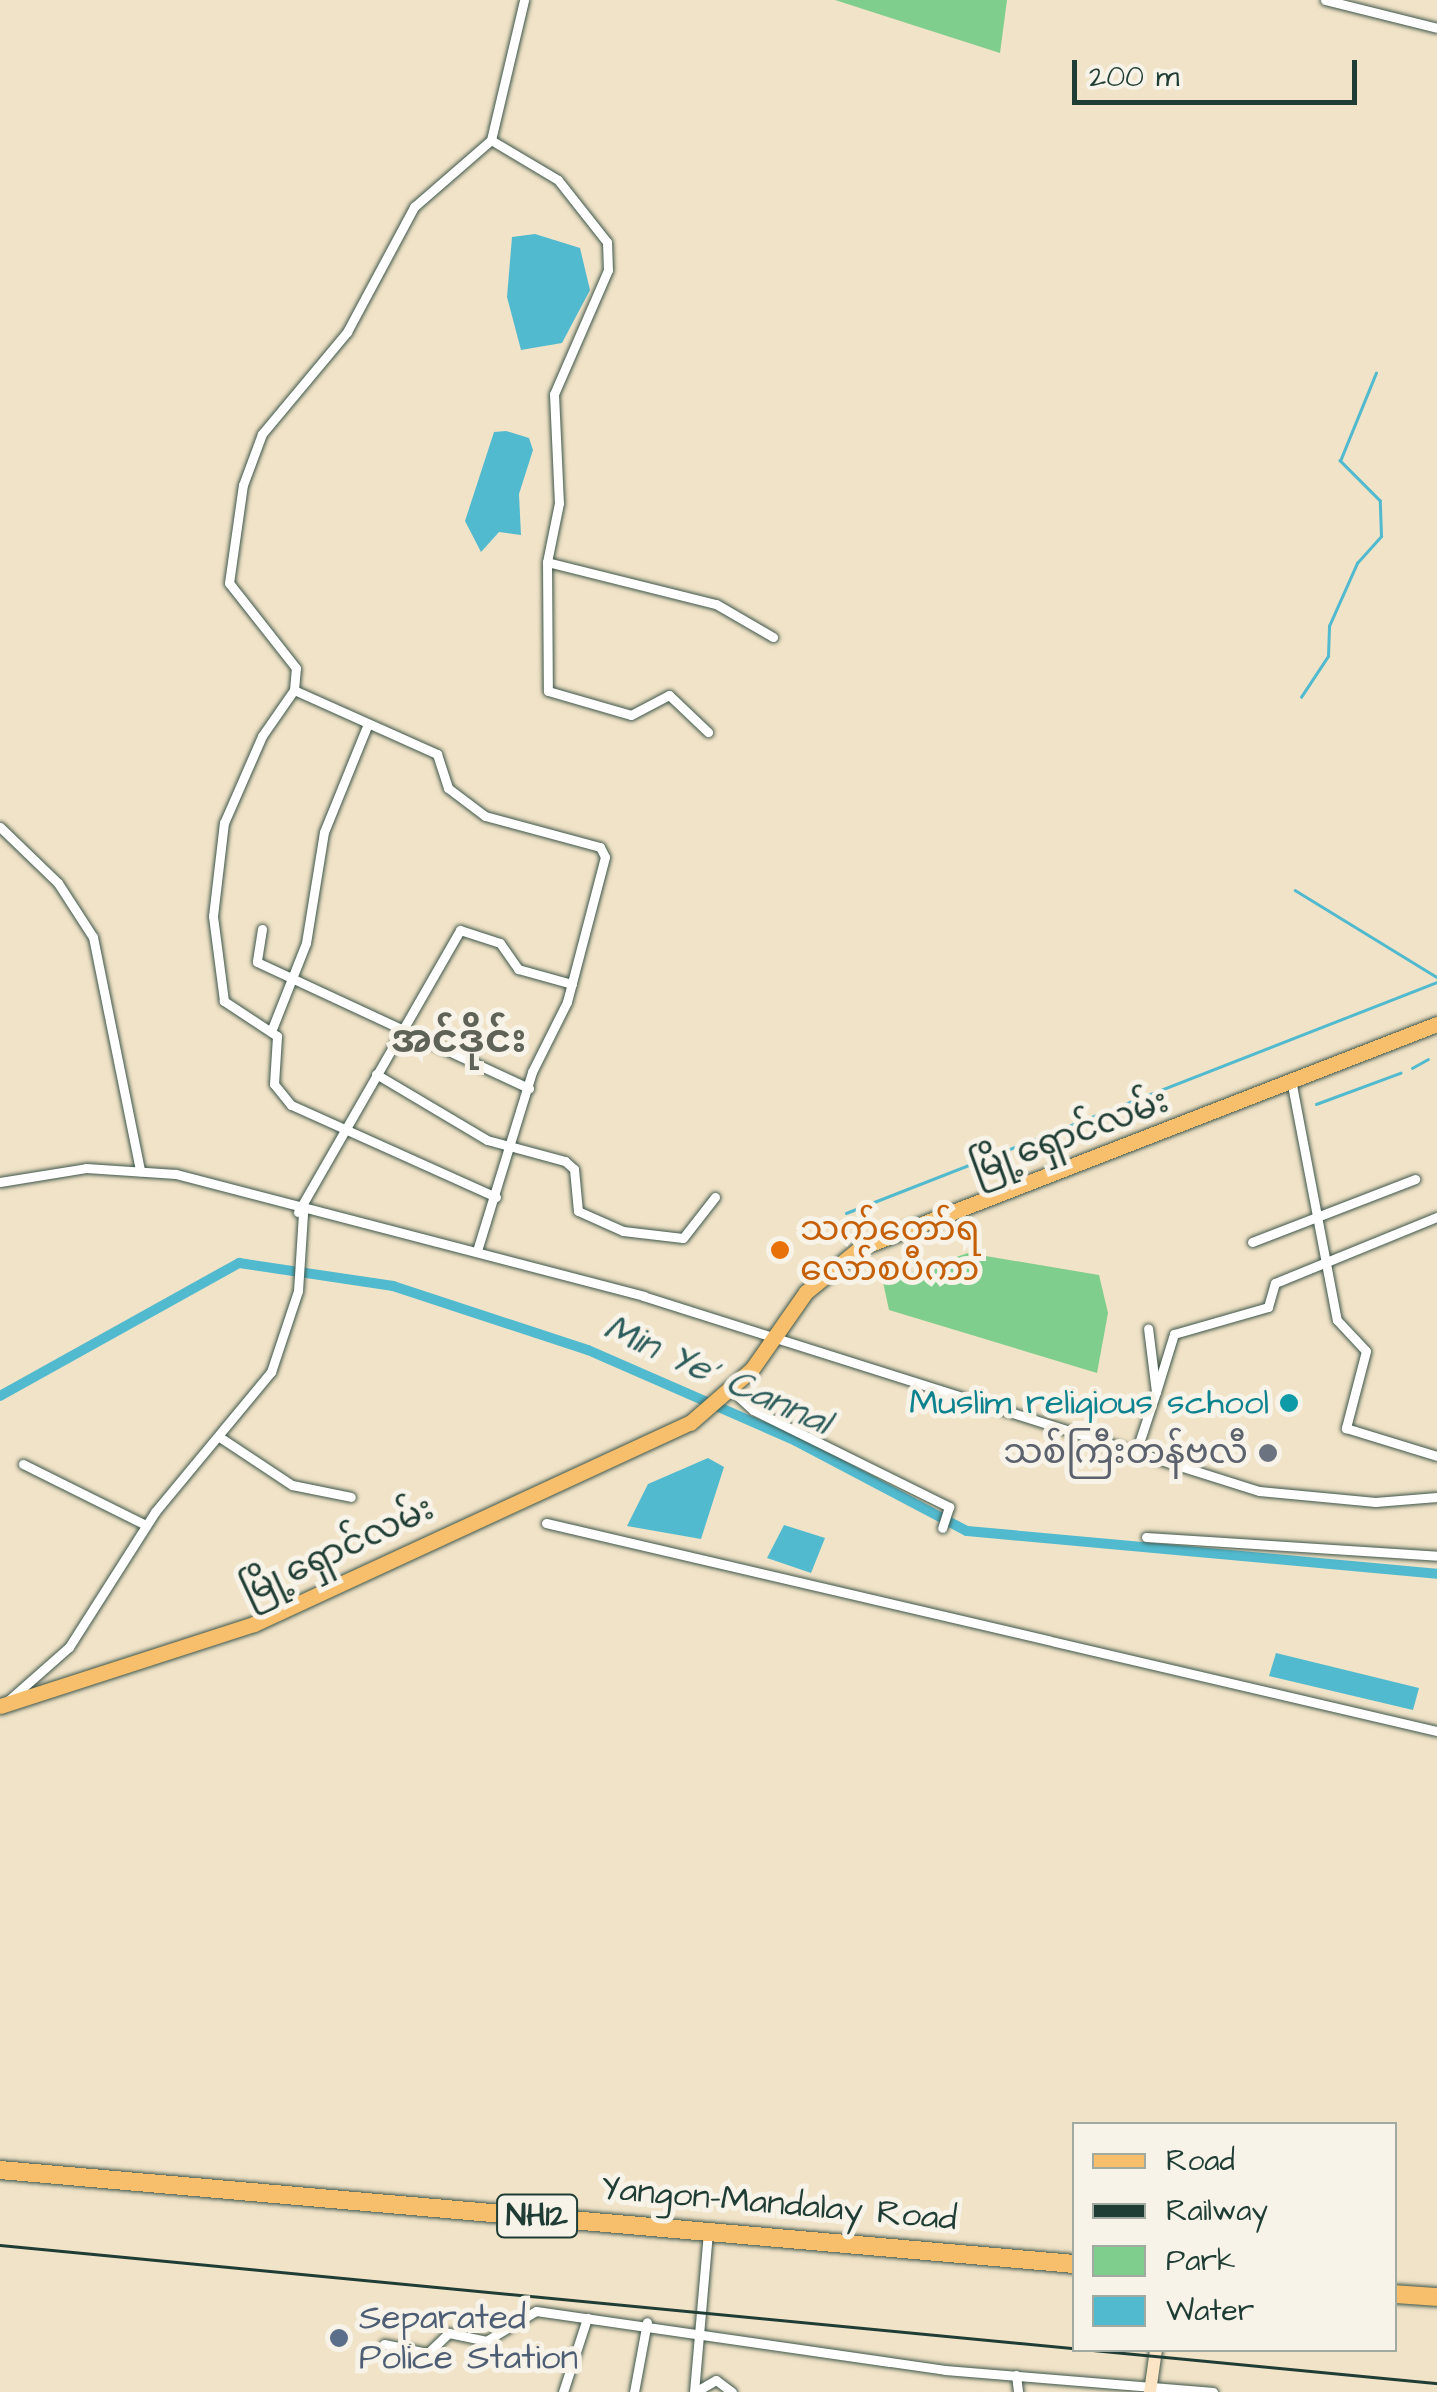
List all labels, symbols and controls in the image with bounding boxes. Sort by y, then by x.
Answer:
scale bar [1077,40,1362,102]
text: 200 m [1089,56,1179,98]
district label: အင်ဒိုင်း [391,1017,527,1065]
street label: မြို့ရှောင်လမ်း [965,1081,1175,1191]
place label: သက်တော်ရ လော်စပီကာ [800,1209,980,1291]
marker: သက်တော်ရ လော်စပီကာ [769,1239,791,1261]
water label: Min Ye' Cannal [597,1306,837,1446]
place label: Muslim religious school [909,1382,1269,1424]
marker: Muslim religious school [1278,1392,1300,1414]
place label: သစ်ကြီးတန်ဗလီ [1003,1432,1248,1474]
marker: သစ်ကြီးတန်ဗလီ [1257,1442,1279,1464]
street label: မြို့ရှောင်လမ်း [235,1488,441,1614]
legend [1072,2122,1397,2352]
text: Road [1166,2140,1235,2182]
street label: Yangon-Mandalay Road [599,2168,959,2240]
road number: NH12 [494,2189,580,2243]
text: Railway [1166,2190,1268,2232]
text: Park [1166,2240,1235,2282]
text: Water [1166,2290,1254,2332]
place label: Separated Police Station [359,2297,578,2379]
marker: Separated Police Station [328,2327,350,2349]

